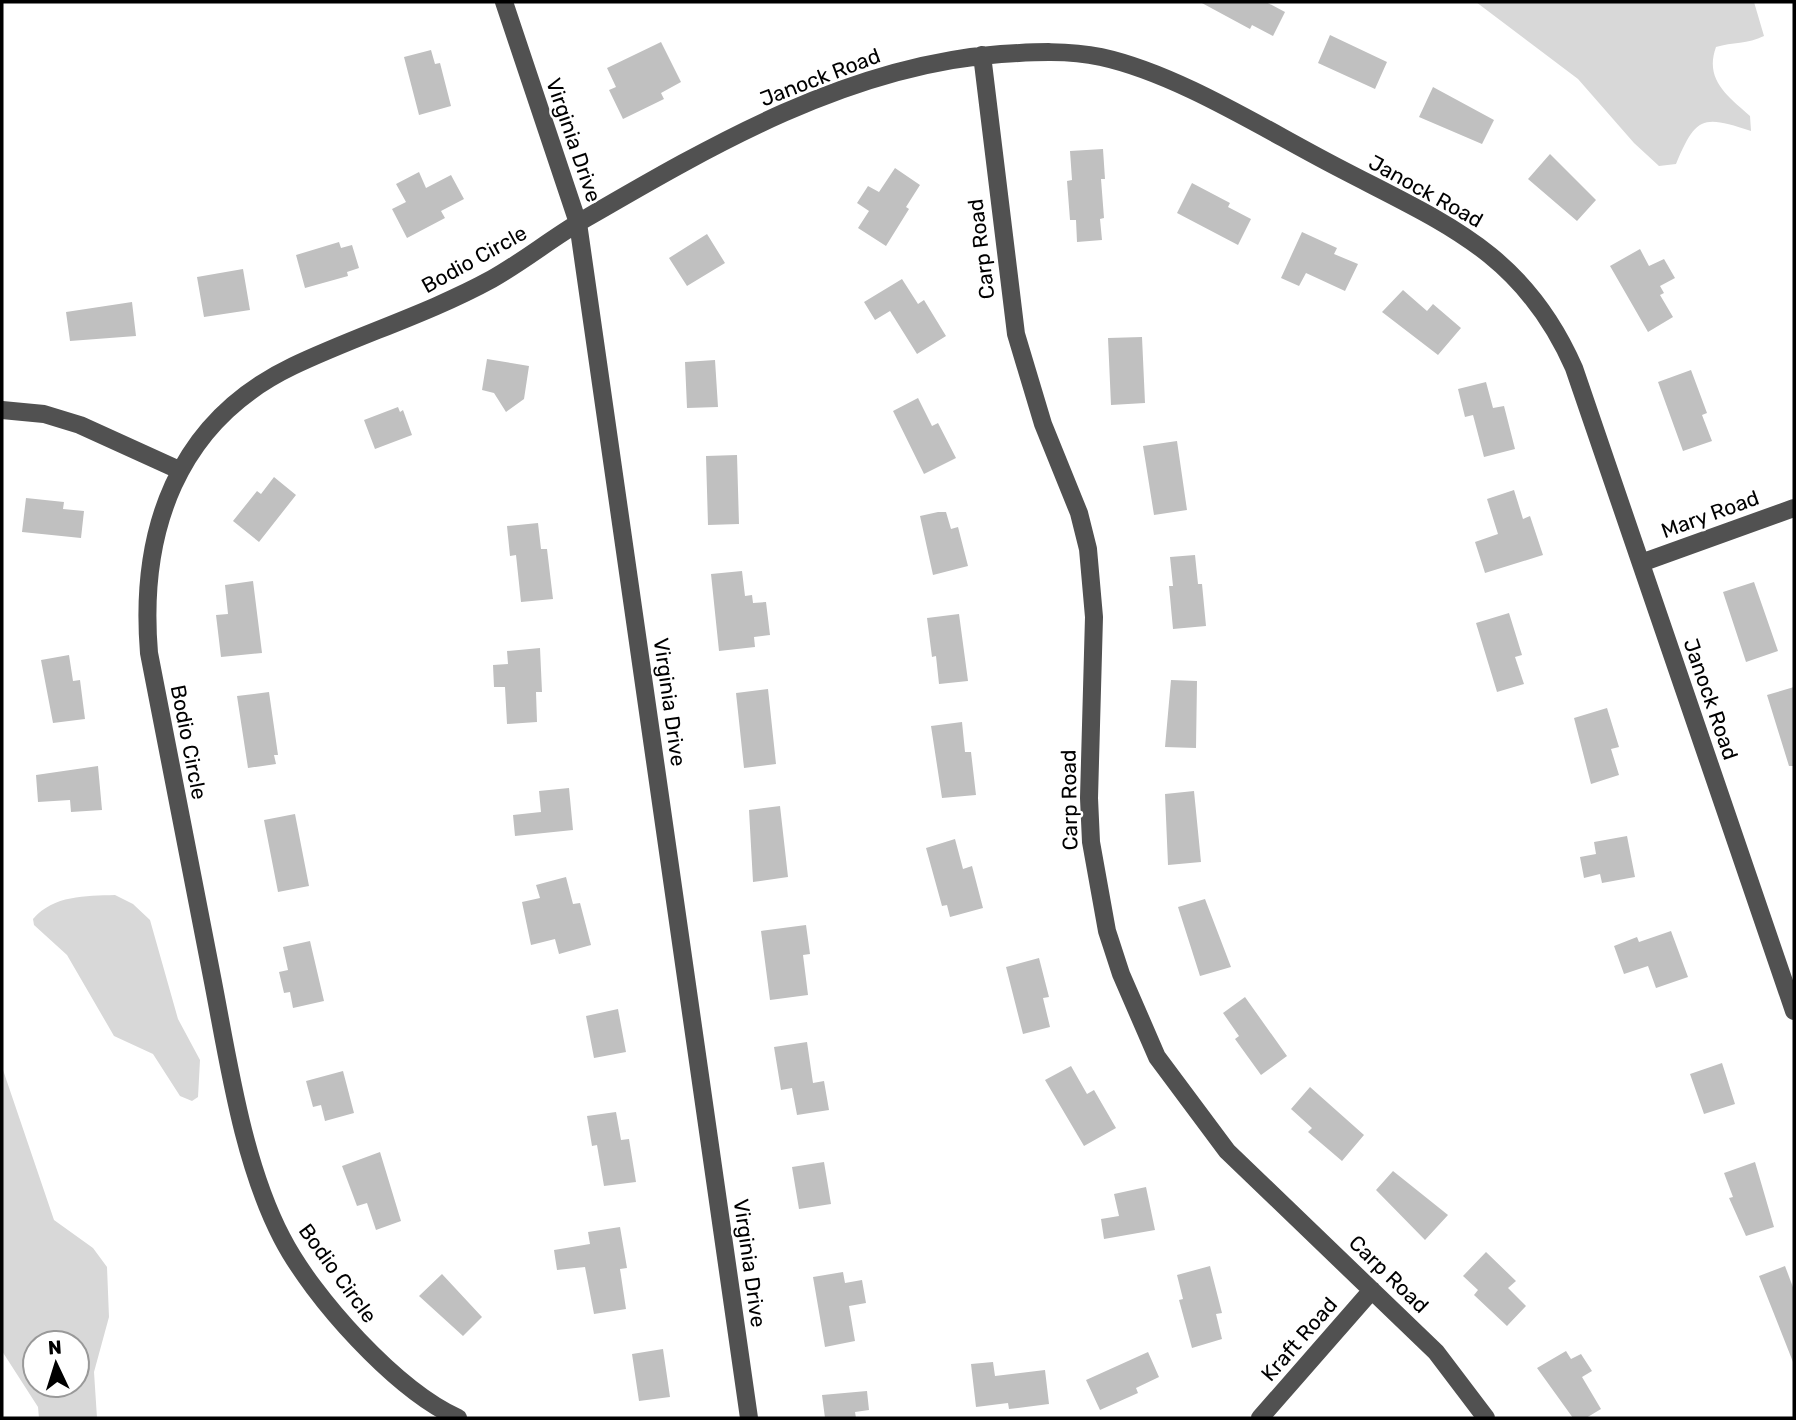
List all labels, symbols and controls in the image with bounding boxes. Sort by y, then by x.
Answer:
street label: Janock Road [756,43,884,111]
street label: Virginia Drive [541,75,607,205]
street label: Janock Road [1365,149,1487,233]
street label: Carp Road [962,197,1000,301]
street label: Bodio Circle [417,220,531,298]
street label: Mary Road [1658,485,1762,543]
street label: Janock Road [1679,635,1743,763]
street label: Virginia Drive [649,636,691,768]
street label: Bodio Circle [166,683,212,801]
street label: Carp Road [1056,749,1082,851]
street label: Virginia Drive [729,1197,771,1329]
street label: Bodio Circle [294,1219,382,1327]
street label: Carp Road [1344,1230,1434,1318]
street label: Kraft Road [1256,1292,1342,1386]
north arrow [21,1329,91,1399]
text: N [47,1336,62,1359]

